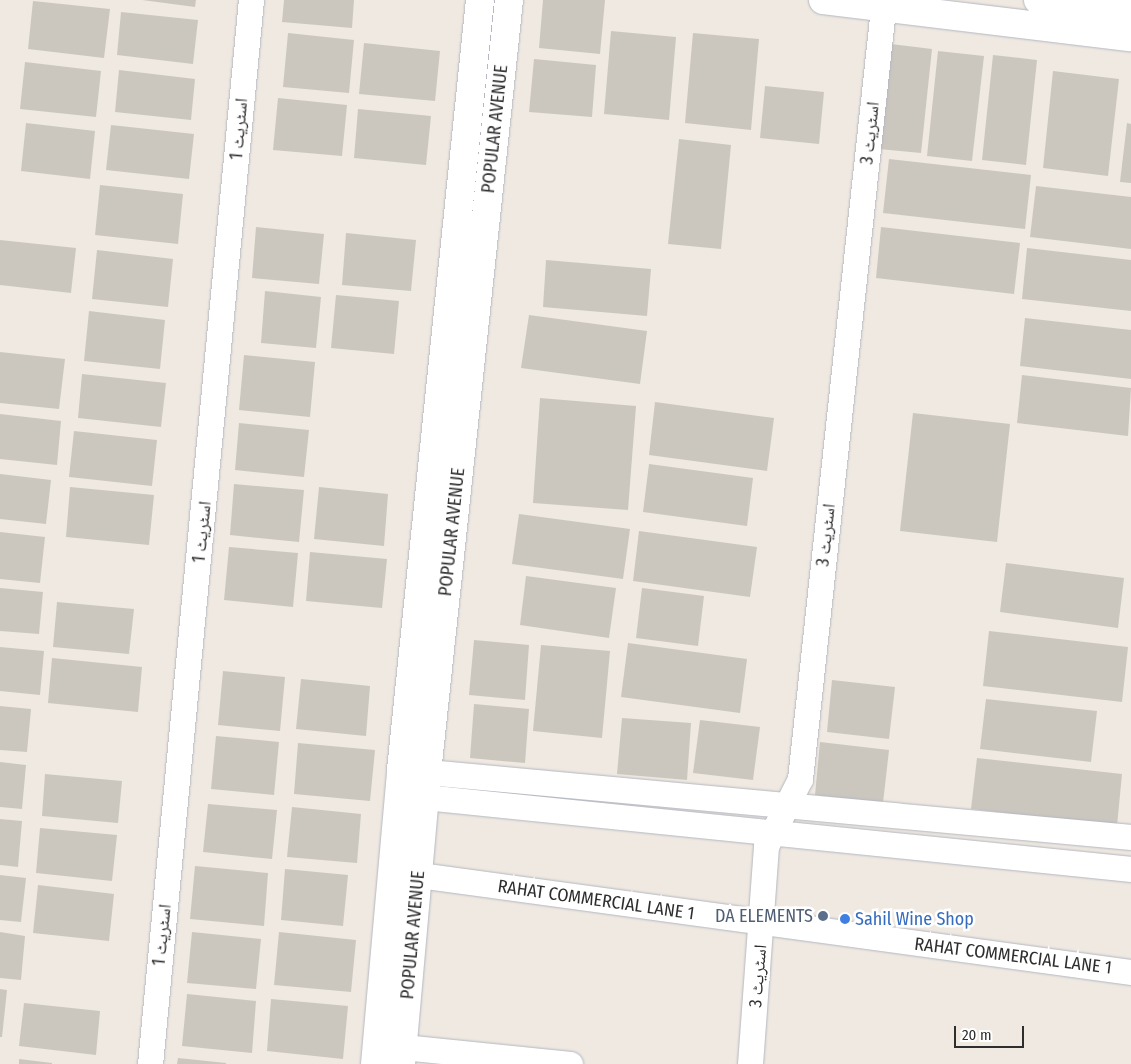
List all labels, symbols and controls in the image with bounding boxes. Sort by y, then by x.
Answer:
street label: POPULAR AVENUE [478,64,512,194]
street label: اسٹریٹ 1 [226,97,252,161]
street label: اسٹریٹ 3 [856,100,884,166]
street label: POPULAR AVENUE [435,467,469,597]
street label: اسٹریٹ 1 [188,500,216,564]
street label: اسٹریٹ 3 [812,502,840,568]
street label: POPULAR AVENUE [397,870,429,1000]
street label: RAHAT COMMERCIAL LANE 1 [496,875,696,925]
street label: اسٹریٹ 1 [148,903,176,967]
place label: DA ELEMENTS [715,905,813,927]
place label: Sahil Wine Shop [855,908,974,930]
marker: DA ELEMENTS [817,910,829,922]
marker: Sahil Wine Shop [839,913,851,925]
street label: RAHAT COMMERCIAL LANE 1 [913,933,1113,979]
street label: اسٹریٹ 3 [744,944,772,1008]
scale bar [956,1016,1026,1048]
text: 20 m [962,1026,992,1044]

